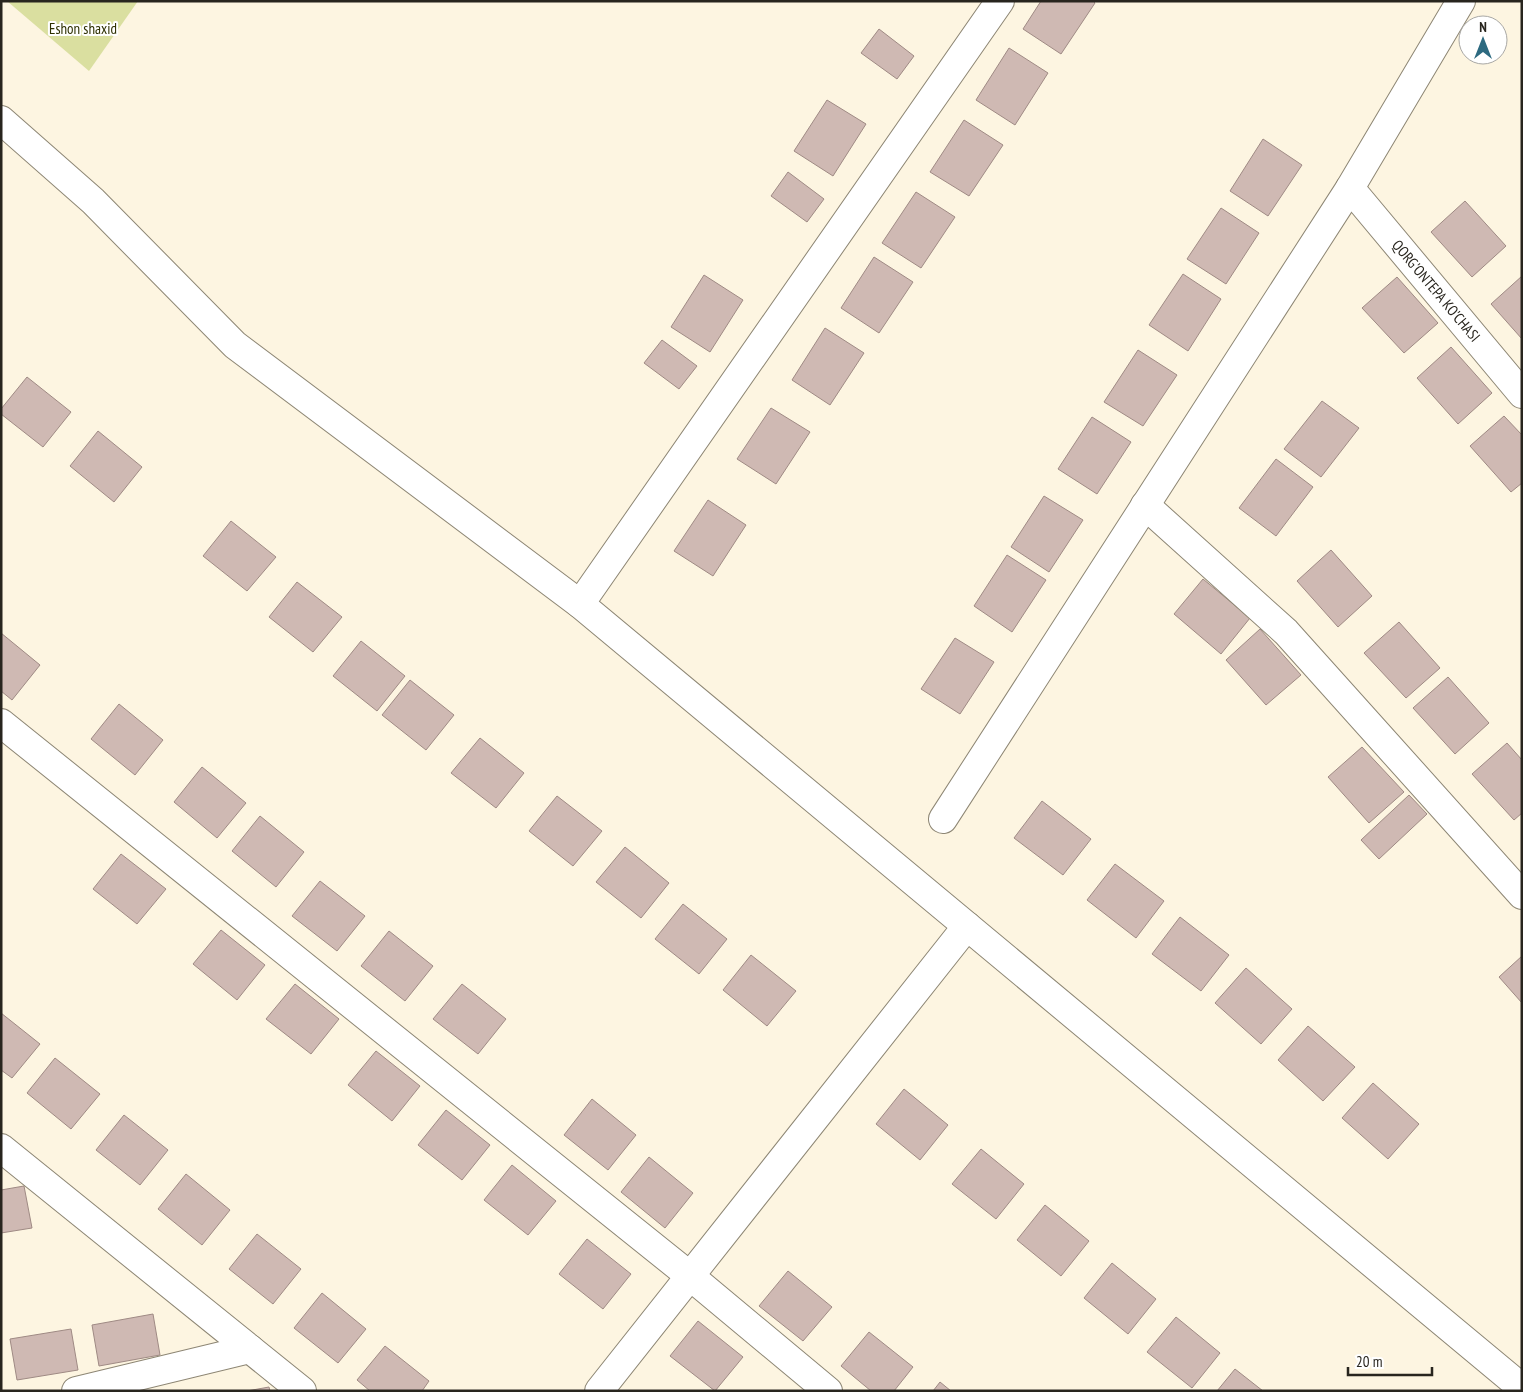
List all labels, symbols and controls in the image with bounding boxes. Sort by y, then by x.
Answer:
north arrow [1458,15,1508,65]
text: N [1479,18,1487,36]
park label: Eshon shaxid [49,19,117,38]
street label: QORG'ONTEPA KO'CHASI [1388,236,1485,345]
scale bar [1348,1344,1432,1376]
text: 20 m [1356,1352,1382,1371]

